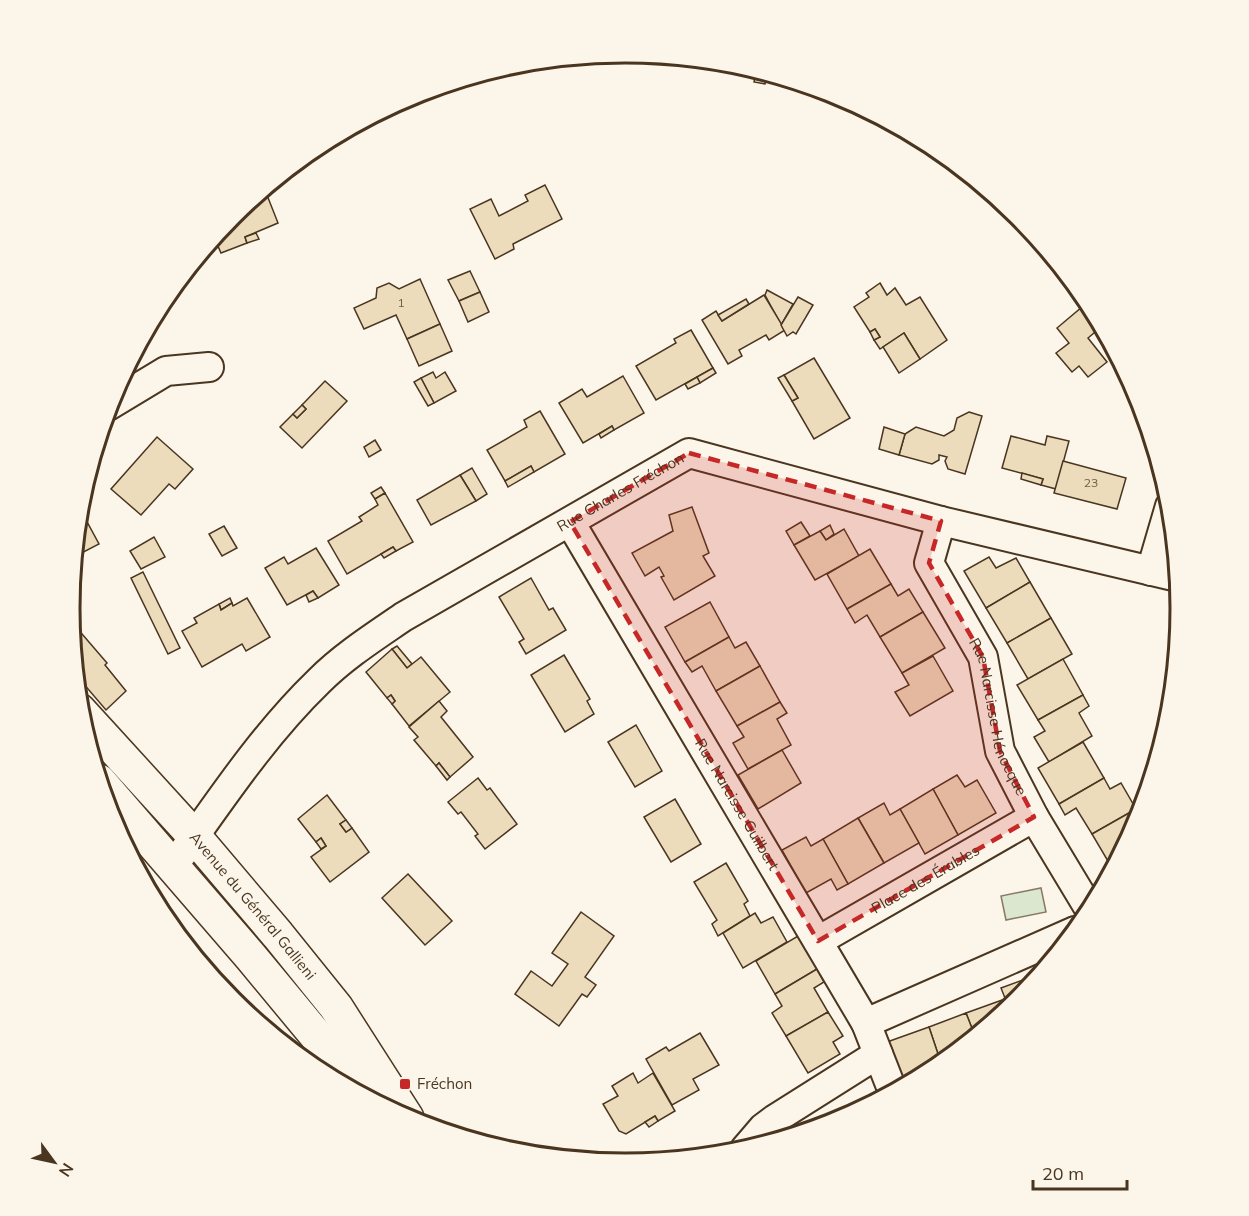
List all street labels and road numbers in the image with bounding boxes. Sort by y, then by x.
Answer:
street label: Rue Charles Fréchon [553,448,687,536]
street label: Rue Narcisse Hénocque [965,634,1031,799]
street label: Rue Narcisse Guilbert [691,735,784,873]
street label: Avenue du Général Gallieni [186,828,320,984]
street label: Place des Érables [868,840,983,917]

